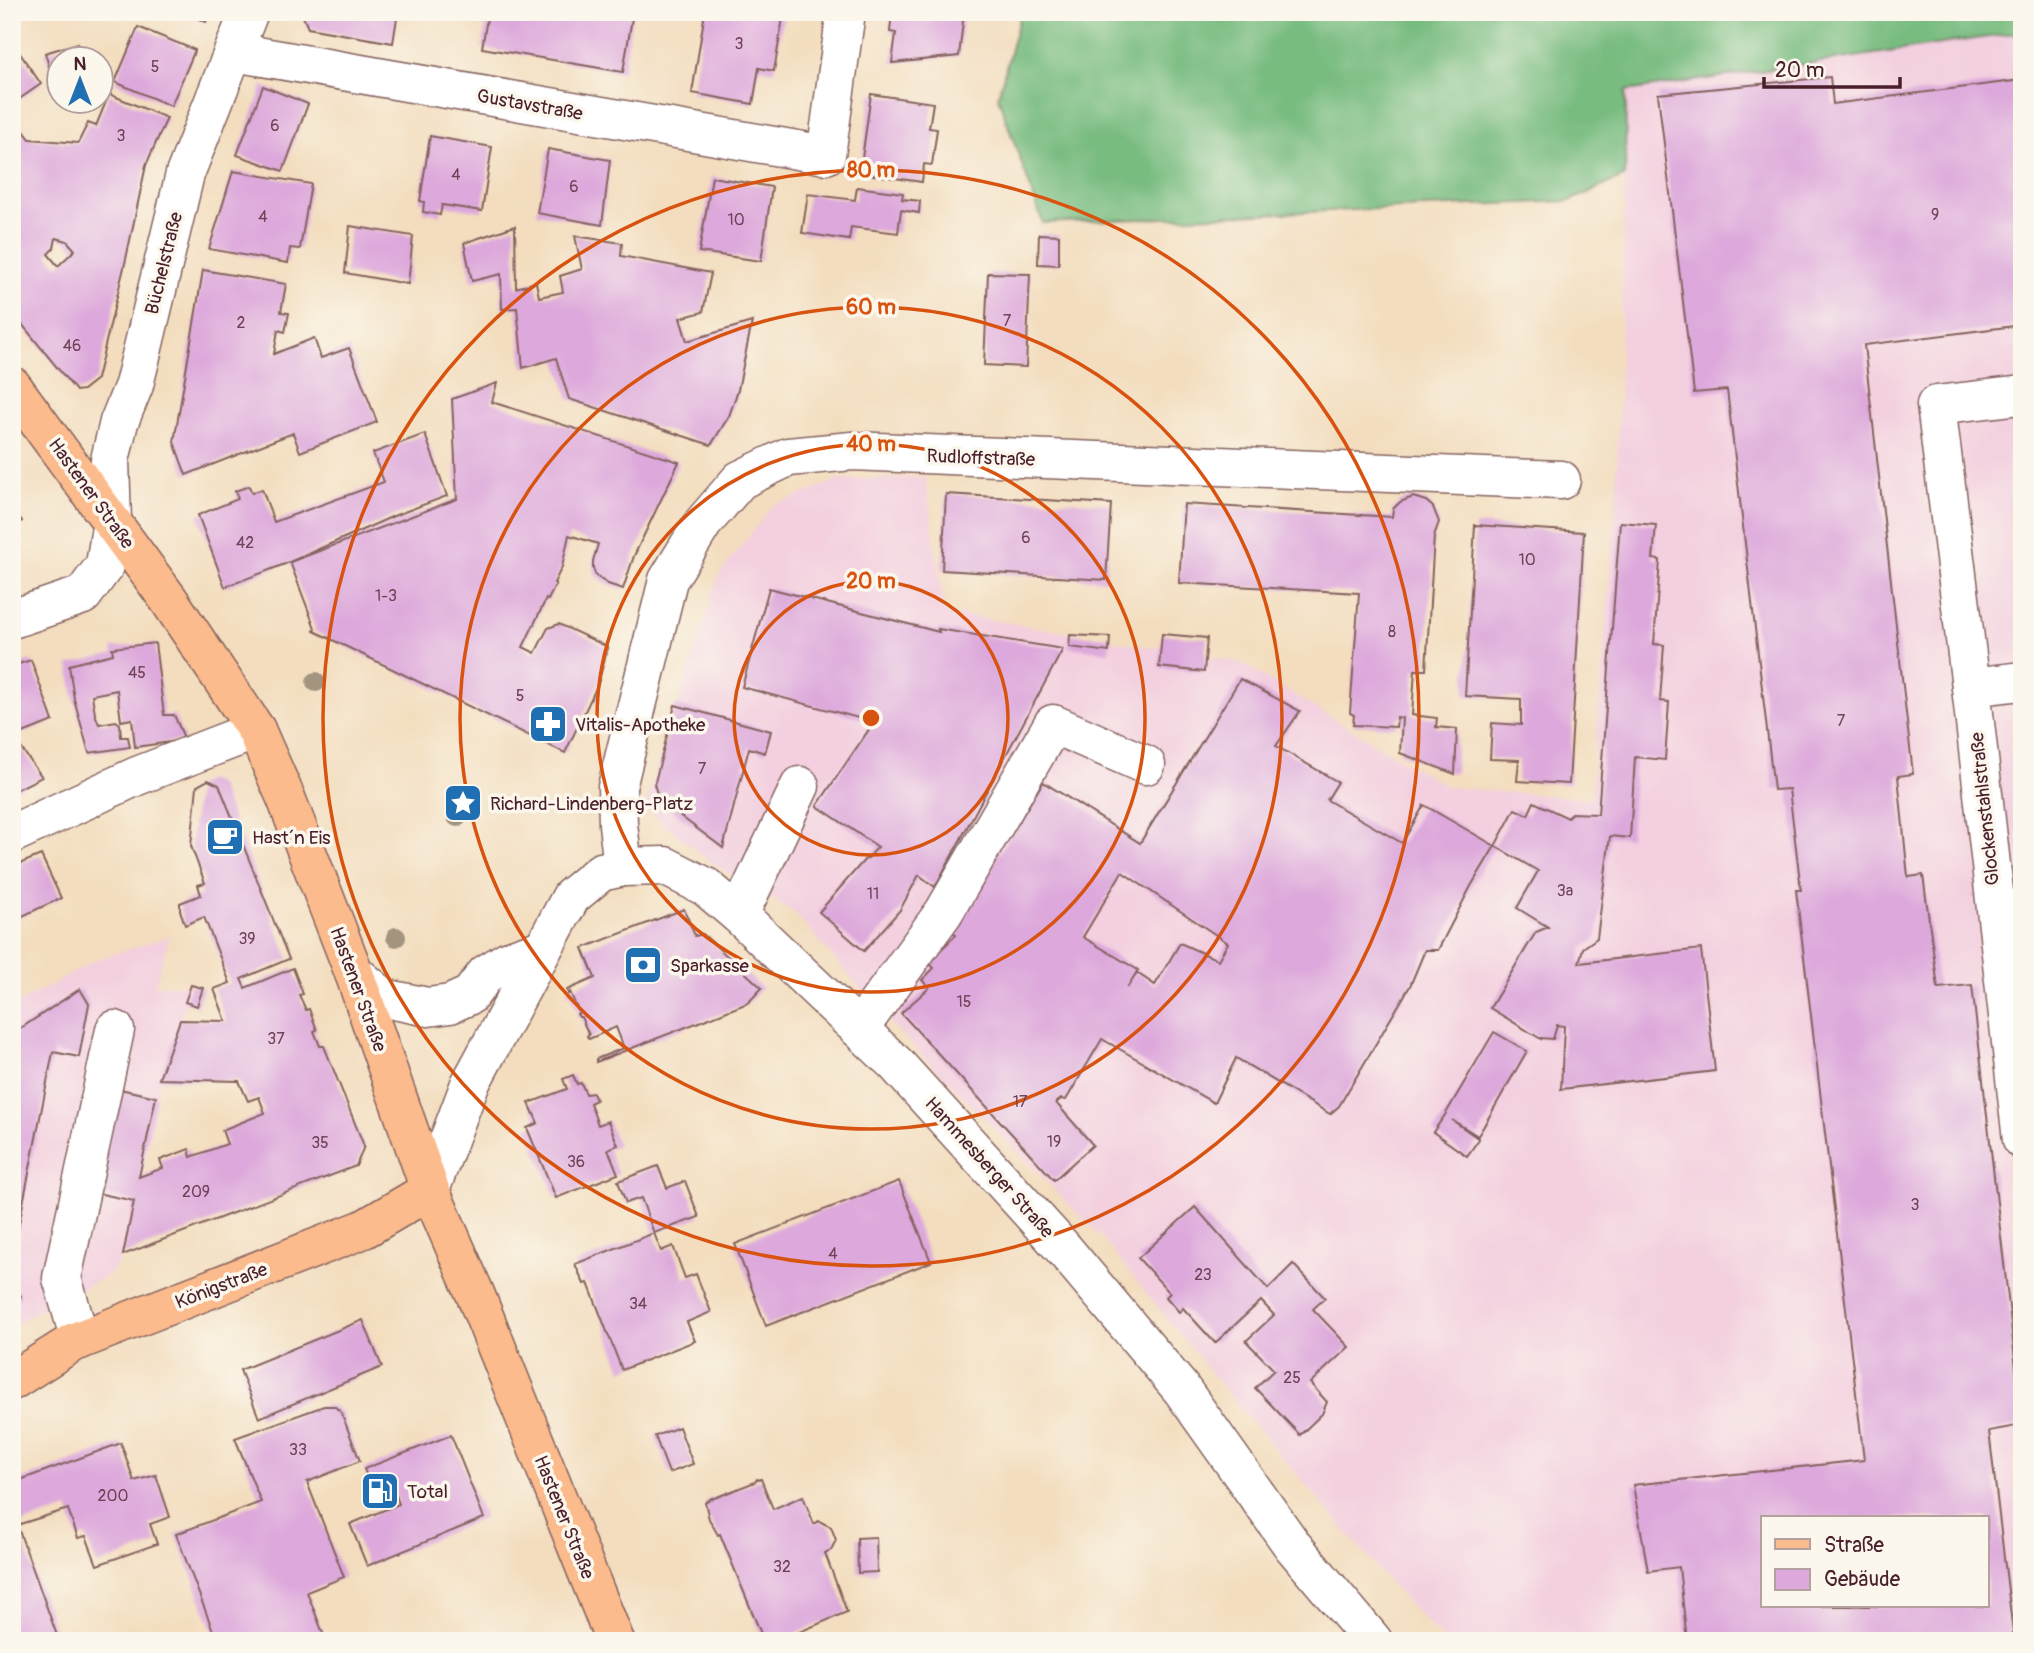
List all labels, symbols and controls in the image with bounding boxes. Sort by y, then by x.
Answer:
house number: 3 [735,34,744,54]
north arrow [46,46,116,116]
scale bar [1764,46,1901,90]
text: N [74,52,87,76]
house number: 5 [151,57,159,77]
text: 20 m [1775,57,1824,84]
street label: Gustavstraße [475,84,585,126]
house number: 6 [270,116,280,136]
house number: 3 [117,126,126,146]
text: 80 m [847,157,895,184]
house number: 4 [451,165,461,185]
house number: 6 [569,177,579,197]
house number: 9 [1931,205,1939,225]
house number: 4 [258,207,268,227]
street label: Büchelstraße [140,209,188,317]
house number: 10 [727,210,745,230]
text: 60 m [846,294,896,321]
house number: 7 [1003,311,1012,331]
house number: 2 [237,313,246,333]
house number: 46 [63,336,81,356]
text: 40 m [846,431,896,458]
street label: Hastener Straße [43,433,140,554]
street label: Rudloffstraße [926,444,1036,472]
house number: 6 [1021,528,1031,548]
house number: 42 [236,533,254,553]
house number: 10 [1518,550,1536,570]
text: 20 m [846,568,896,595]
house number: 1-3 [375,586,397,606]
house number: 8 [1388,622,1396,642]
house number: 45 [128,663,146,683]
house number: 5 [516,686,524,706]
pharmacy icon: Vitalis-Apotheke [527,703,569,745]
centre of rings [859,706,883,730]
house number: 7 [1837,711,1846,731]
place label: Vitalis-Apotheke [575,713,706,737]
street label: Glockenstahlstraße [1965,730,2005,887]
house number: 7 [698,759,707,779]
place icon: Richard-Lindenberg-Platz [442,782,484,824]
place label: Richard-Lindenberg-Platz [490,792,693,816]
cafe icon: Hast´n Eis [204,816,246,858]
place label: Hast´n Eis [252,826,331,850]
house number: 3a [1557,881,1573,901]
house number: 11 [867,884,879,904]
street label: Hastener Straße [324,924,392,1056]
house number: 39 [238,929,256,949]
bank icon: Sparkasse [622,944,664,986]
place label: Sparkasse [670,954,749,978]
house number: 15 [957,992,971,1012]
house number: 37 [267,1029,285,1049]
street label: Hammesberger Straße [919,1092,1059,1244]
house number: 17 [1013,1092,1028,1112]
house number: 19 [1047,1132,1061,1152]
house number: 35 [311,1133,329,1153]
house number: 36 [567,1152,585,1172]
house number: 209 [182,1182,210,1202]
house number: 3 [1911,1195,1920,1215]
house number: 4 [828,1244,838,1264]
street label: Königstraße [172,1257,272,1315]
house number: 23 [1194,1265,1212,1285]
house number: 34 [629,1294,647,1314]
house number: 25 [1283,1368,1301,1388]
house number: 33 [289,1440,307,1460]
street label: Hastener Straße [528,1452,600,1583]
fuel station icon: Total [359,1470,401,1512]
place label: Total [407,1480,448,1504]
house number: 200 [98,1486,128,1506]
legend [1761,1516,1988,1608]
text: Straße [1824,1532,1884,1559]
house number: 32 [773,1557,791,1577]
text: Gebäude [1824,1566,1901,1593]

